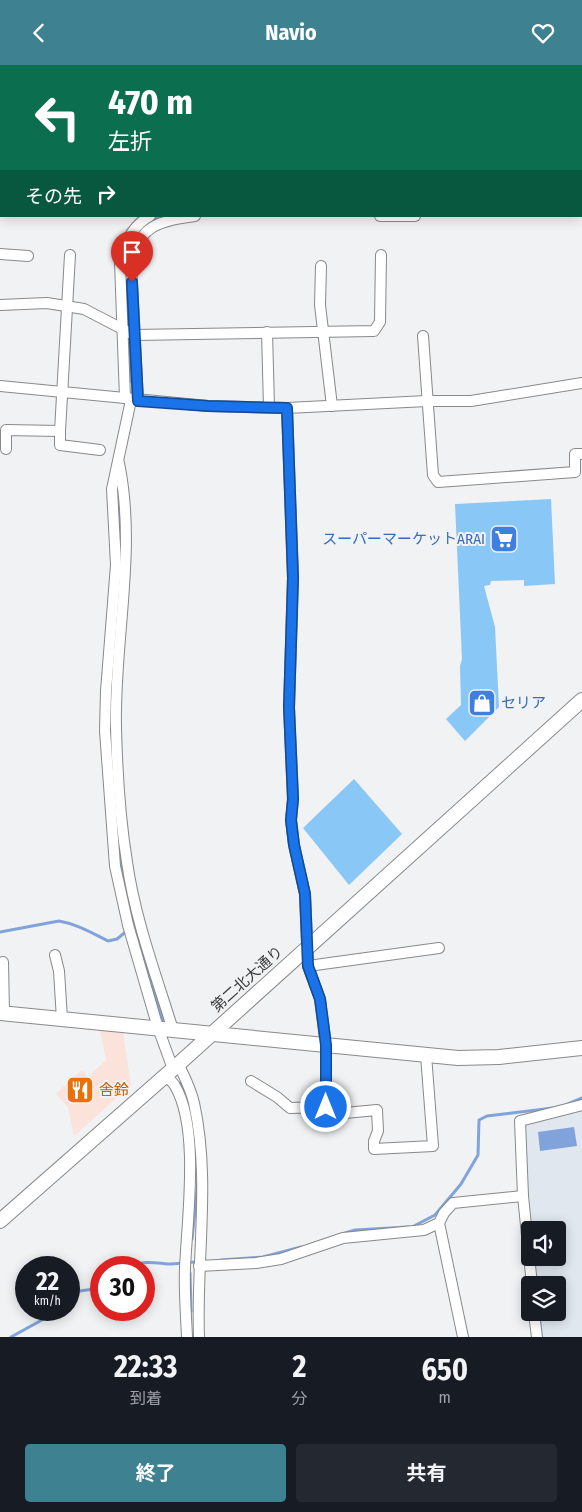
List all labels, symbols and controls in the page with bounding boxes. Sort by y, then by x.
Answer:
icon: back [25,19,53,47]
text: Navio [265,19,317,46]
icon: heart [529,19,557,47]
text: 470 m [108,81,193,123]
icon: left [25,85,90,150]
text: 左折 [108,128,152,155]
icon: right [92,180,120,208]
text: その先 [25,185,82,208]
pin [111,231,153,282]
icon: arrive [118,238,146,266]
supermarket icon: スーパーマーケットARAI [489,524,519,554]
place label: スーパーマーケットARAI [322,530,485,548]
shop icon: セリア [467,688,497,718]
place label: セリア [501,694,546,712]
street label: 第二北大通り [208,942,286,1016]
restaurant icon: 舎鈴 [65,1075,95,1105]
position arrow [299,1080,351,1132]
place label: 舎鈴 [99,1081,129,1099]
map controls [521,1221,566,1321]
button: sound [521,1221,566,1266]
speed limit sign: 30 [90,1256,155,1321]
text: 22 [36,1267,59,1297]
button: layers [521,1276,566,1321]
text: km/h [34,1294,61,1308]
text: 22:33 [114,1349,177,1385]
text: 2 [292,1349,306,1385]
text: 650 [421,1352,468,1388]
text: m [439,1388,451,1407]
text: 到着 [130,1389,162,1408]
text: 分 [291,1389,307,1408]
button: 終了 [25,1444,286,1502]
button: 共有 [296,1444,557,1502]

